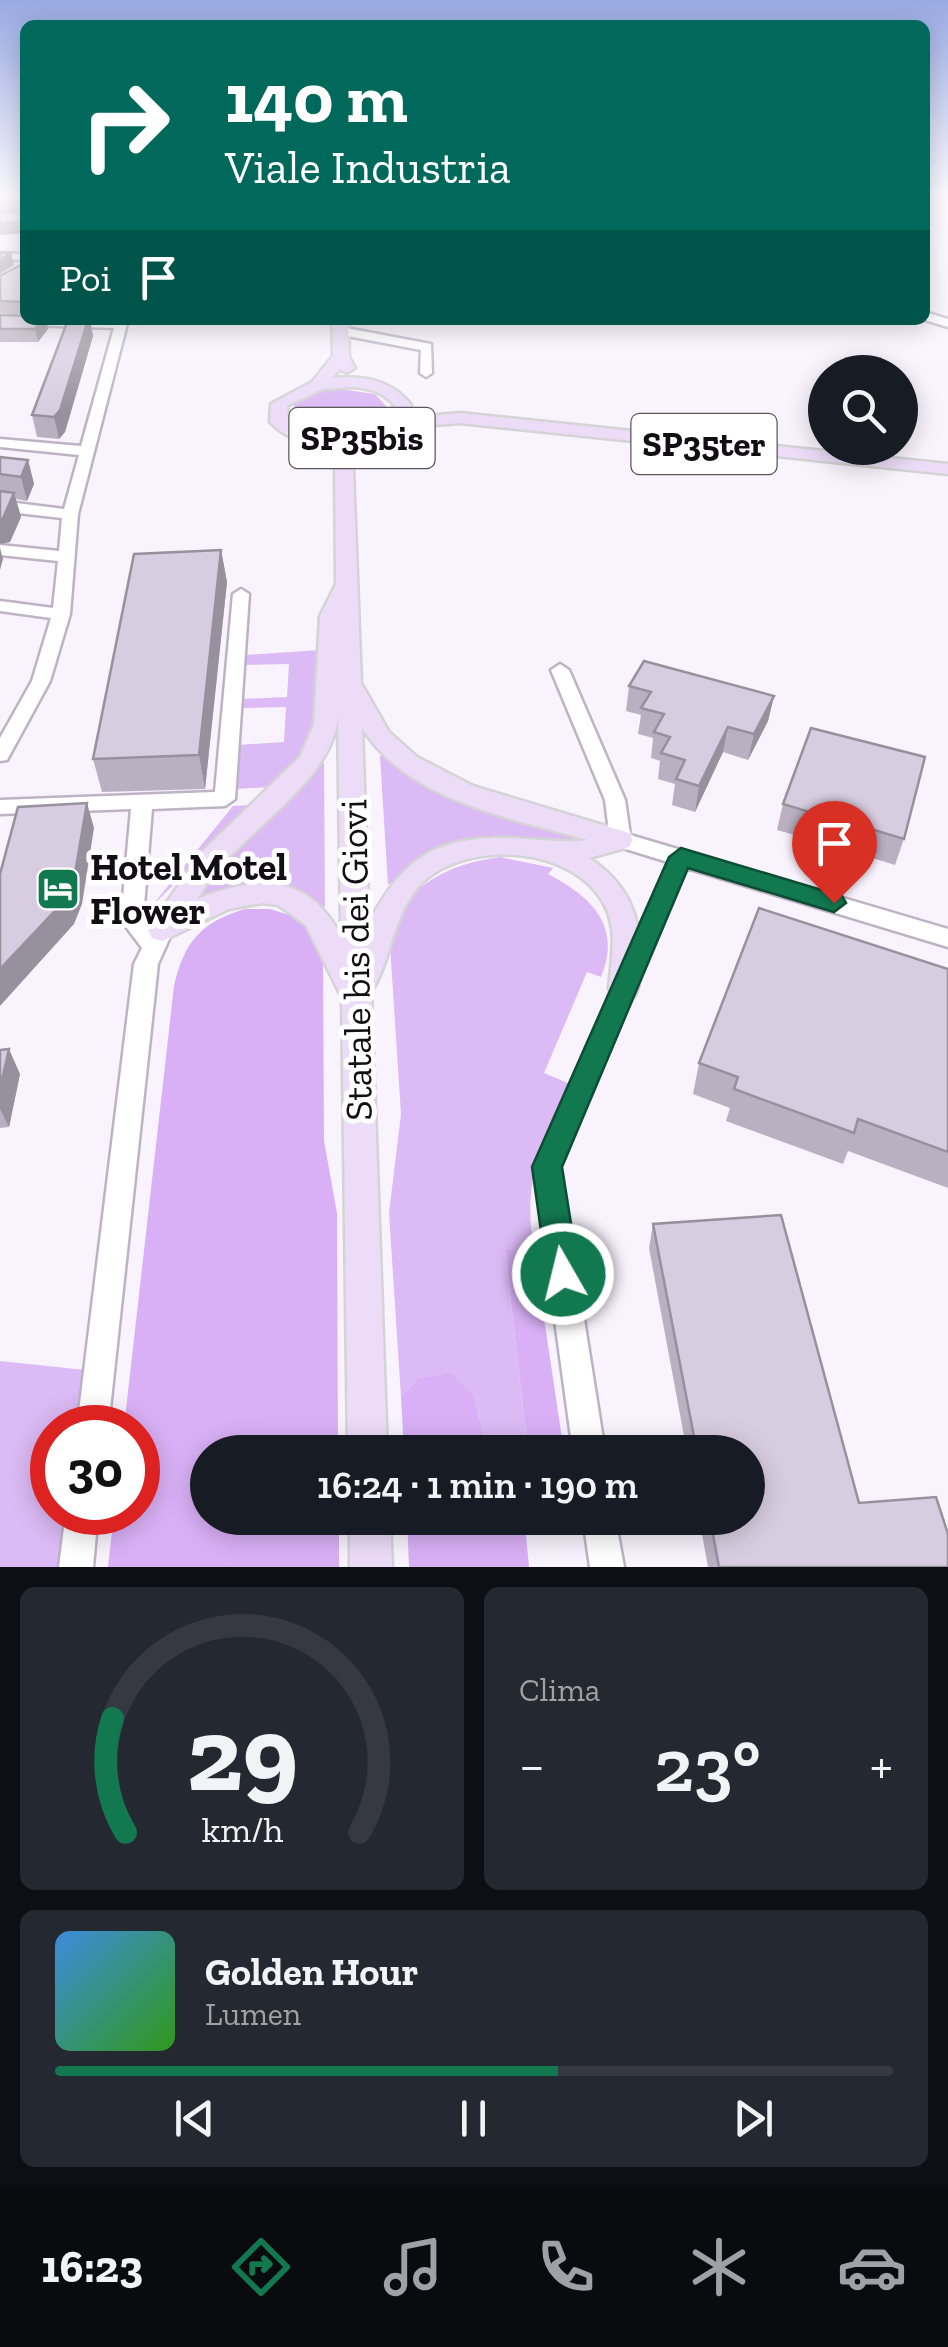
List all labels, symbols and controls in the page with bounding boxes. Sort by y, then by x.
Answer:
text: 140 m [225,56,408,140]
icon: right [60,60,190,190]
text: Viale Industria [225,141,511,195]
icon: arrive [131,250,186,305]
text: Poi [60,255,111,301]
map controls [808,355,918,465]
button: search [808,355,918,465]
road number: SP35bis [290,408,434,468]
road number: SP35ter [632,414,776,474]
street label: Statale bis dei Giovi [330,799,382,1121]
pin [792,801,877,904]
icon: arrive [807,816,862,871]
place label: Hotel Motel Flower [90,844,287,934]
hotel icon: Hotel Motel Flower [35,866,81,912]
position arrow [511,1222,615,1326]
speed limit sign: 30 [30,1405,160,1535]
text: 16:24 · 1 min · 190 m [317,1462,638,1508]
text: Clima [519,1671,600,1709]
text: 29 [186,1692,298,1817]
text: 23° [654,1720,761,1810]
text: − [519,1732,545,1798]
text: + [870,1732,893,1798]
text: km/h [201,1808,283,1851]
text: Golden Hour [205,1949,418,1995]
text: Lumen [205,1995,301,2033]
icon: previous [167,2091,222,2146]
icon: pause [446,2091,501,2146]
icon: next [726,2091,781,2146]
icon: directions [226,2232,296,2302]
icon: music [378,2232,448,2302]
icon: phone [531,2232,601,2302]
icon: climate [684,2232,754,2302]
icon: car [837,2232,907,2302]
text: 16:23 [41,2240,143,2294]

